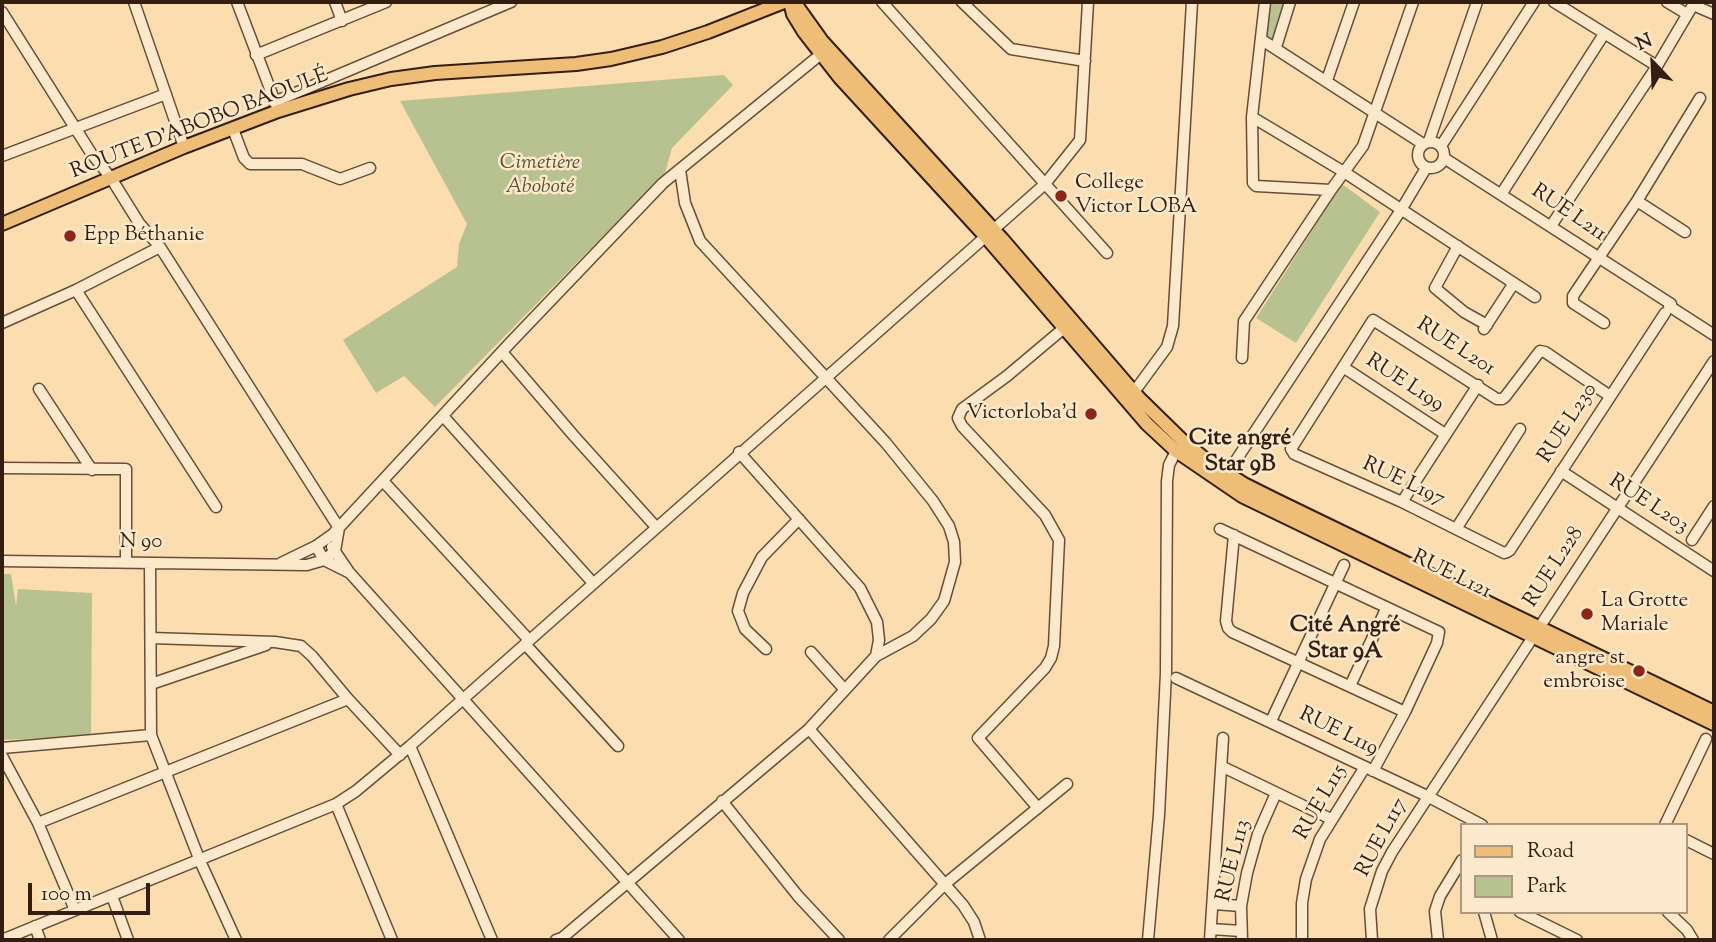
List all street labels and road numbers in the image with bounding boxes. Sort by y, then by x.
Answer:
street label: ROUTE D'ABOBO BAOULÉ [68,64,332,186]
street label: RUE L211 [1526,180,1610,248]
street label: RUE L201 [1411,313,1499,383]
street label: RUE L199 [1360,349,1448,419]
street label: RUE L230 [1534,379,1604,469]
street label: RUE L197 [1358,453,1448,513]
street label: RUE L203 [1603,470,1693,540]
street label: RUE L228 [1520,523,1590,613]
street label: N 90 [120,530,162,556]
street label: RUE L121 [1407,546,1495,606]
street label: RUE L119 [1294,703,1382,763]
street label: RUE L115 [1291,761,1353,845]
street label: RUE L117 [1352,794,1414,882]
street label: RUE L113 [1213,817,1257,905]

